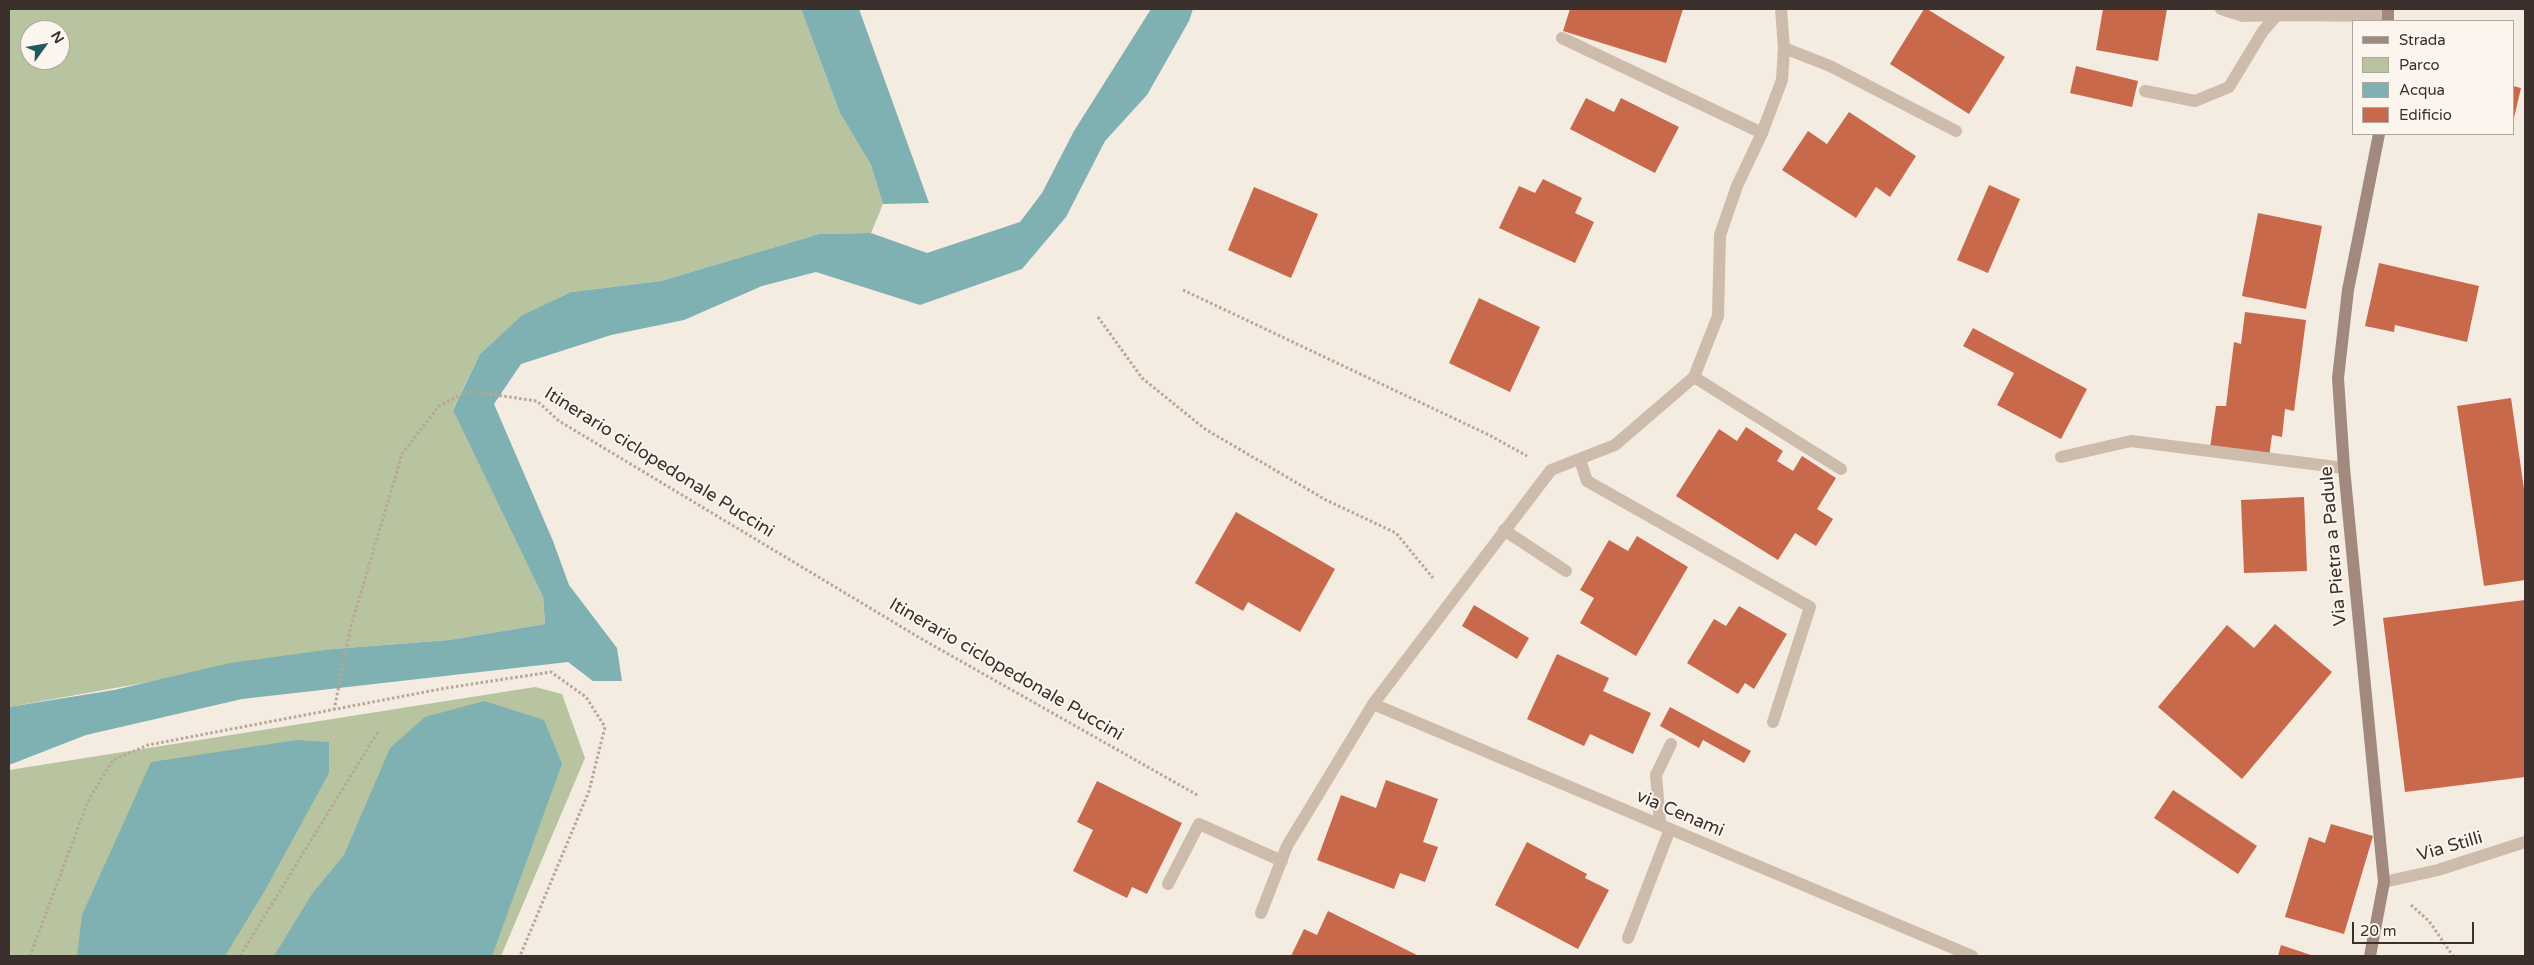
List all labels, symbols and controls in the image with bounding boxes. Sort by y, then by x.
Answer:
north arrow [20,20,70,70]
legend [2352,20,2514,135]
text: N [47,28,67,47]
text: Strada [2399,31,2446,49]
text: Parco [2399,56,2440,74]
text: Acqua [2399,81,2445,99]
text: Edificio [2399,106,2452,124]
street label: Itinerario ciclopedonale Puccini [540,383,778,543]
street label: Via Pietra a Padule [2316,465,2352,627]
street label: Itinerario ciclopedonale Puccini [885,594,1127,746]
street label: via Cenami [1633,786,1727,842]
street label: Via Stilli [2415,827,2485,867]
scale bar [2354,912,2476,944]
text: 20 m [2360,922,2397,940]

